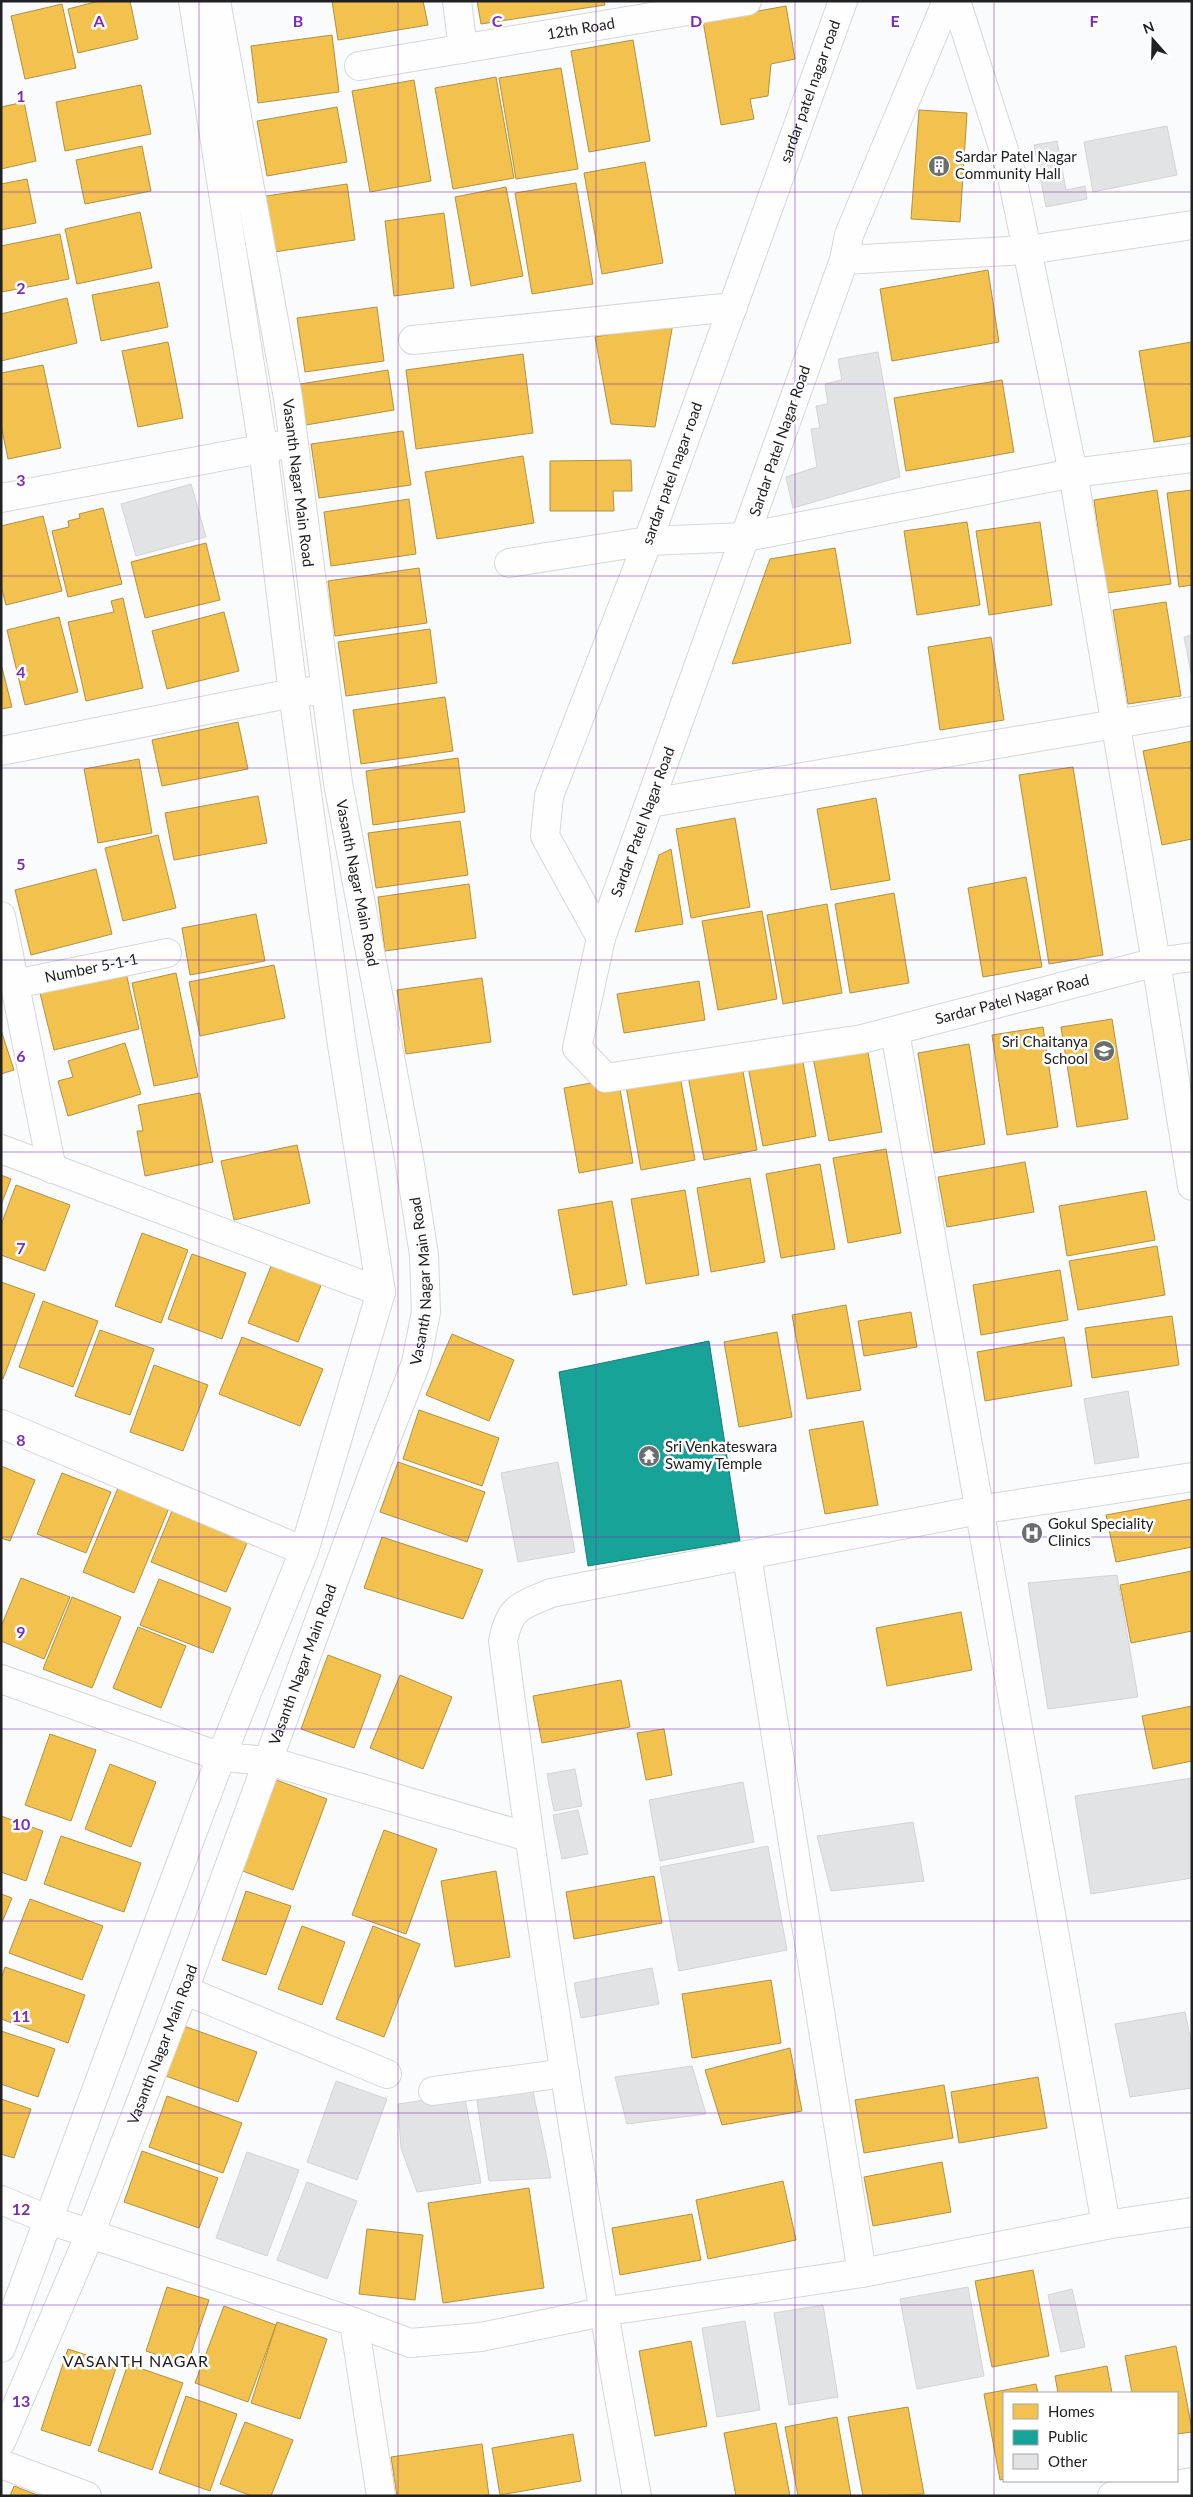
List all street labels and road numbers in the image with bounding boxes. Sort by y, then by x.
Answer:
street label: 12th Road [546,13,616,42]
street label: sardar patel nagar road [775,18,843,165]
street label: Sardar Patel Nagar Road [745,363,813,519]
street label: Vasanth Nagar Main Road [280,398,318,568]
street label: sardar patel nagar road [638,399,705,547]
street label: Sardar Patel Nagar Road [607,744,678,899]
street label: Vasanth Nagar Main Road [333,798,383,968]
street label: Number 5-1-1 [43,949,139,986]
street label: Sardar Patel Nagar Road [933,970,1091,1027]
street label: Vasanth Nagar Main Road [405,1196,434,1367]
street label: Vasanth Nagar Main Road [265,1582,340,1747]
street label: Vasanth Nagar Main Road [123,1962,200,2127]

